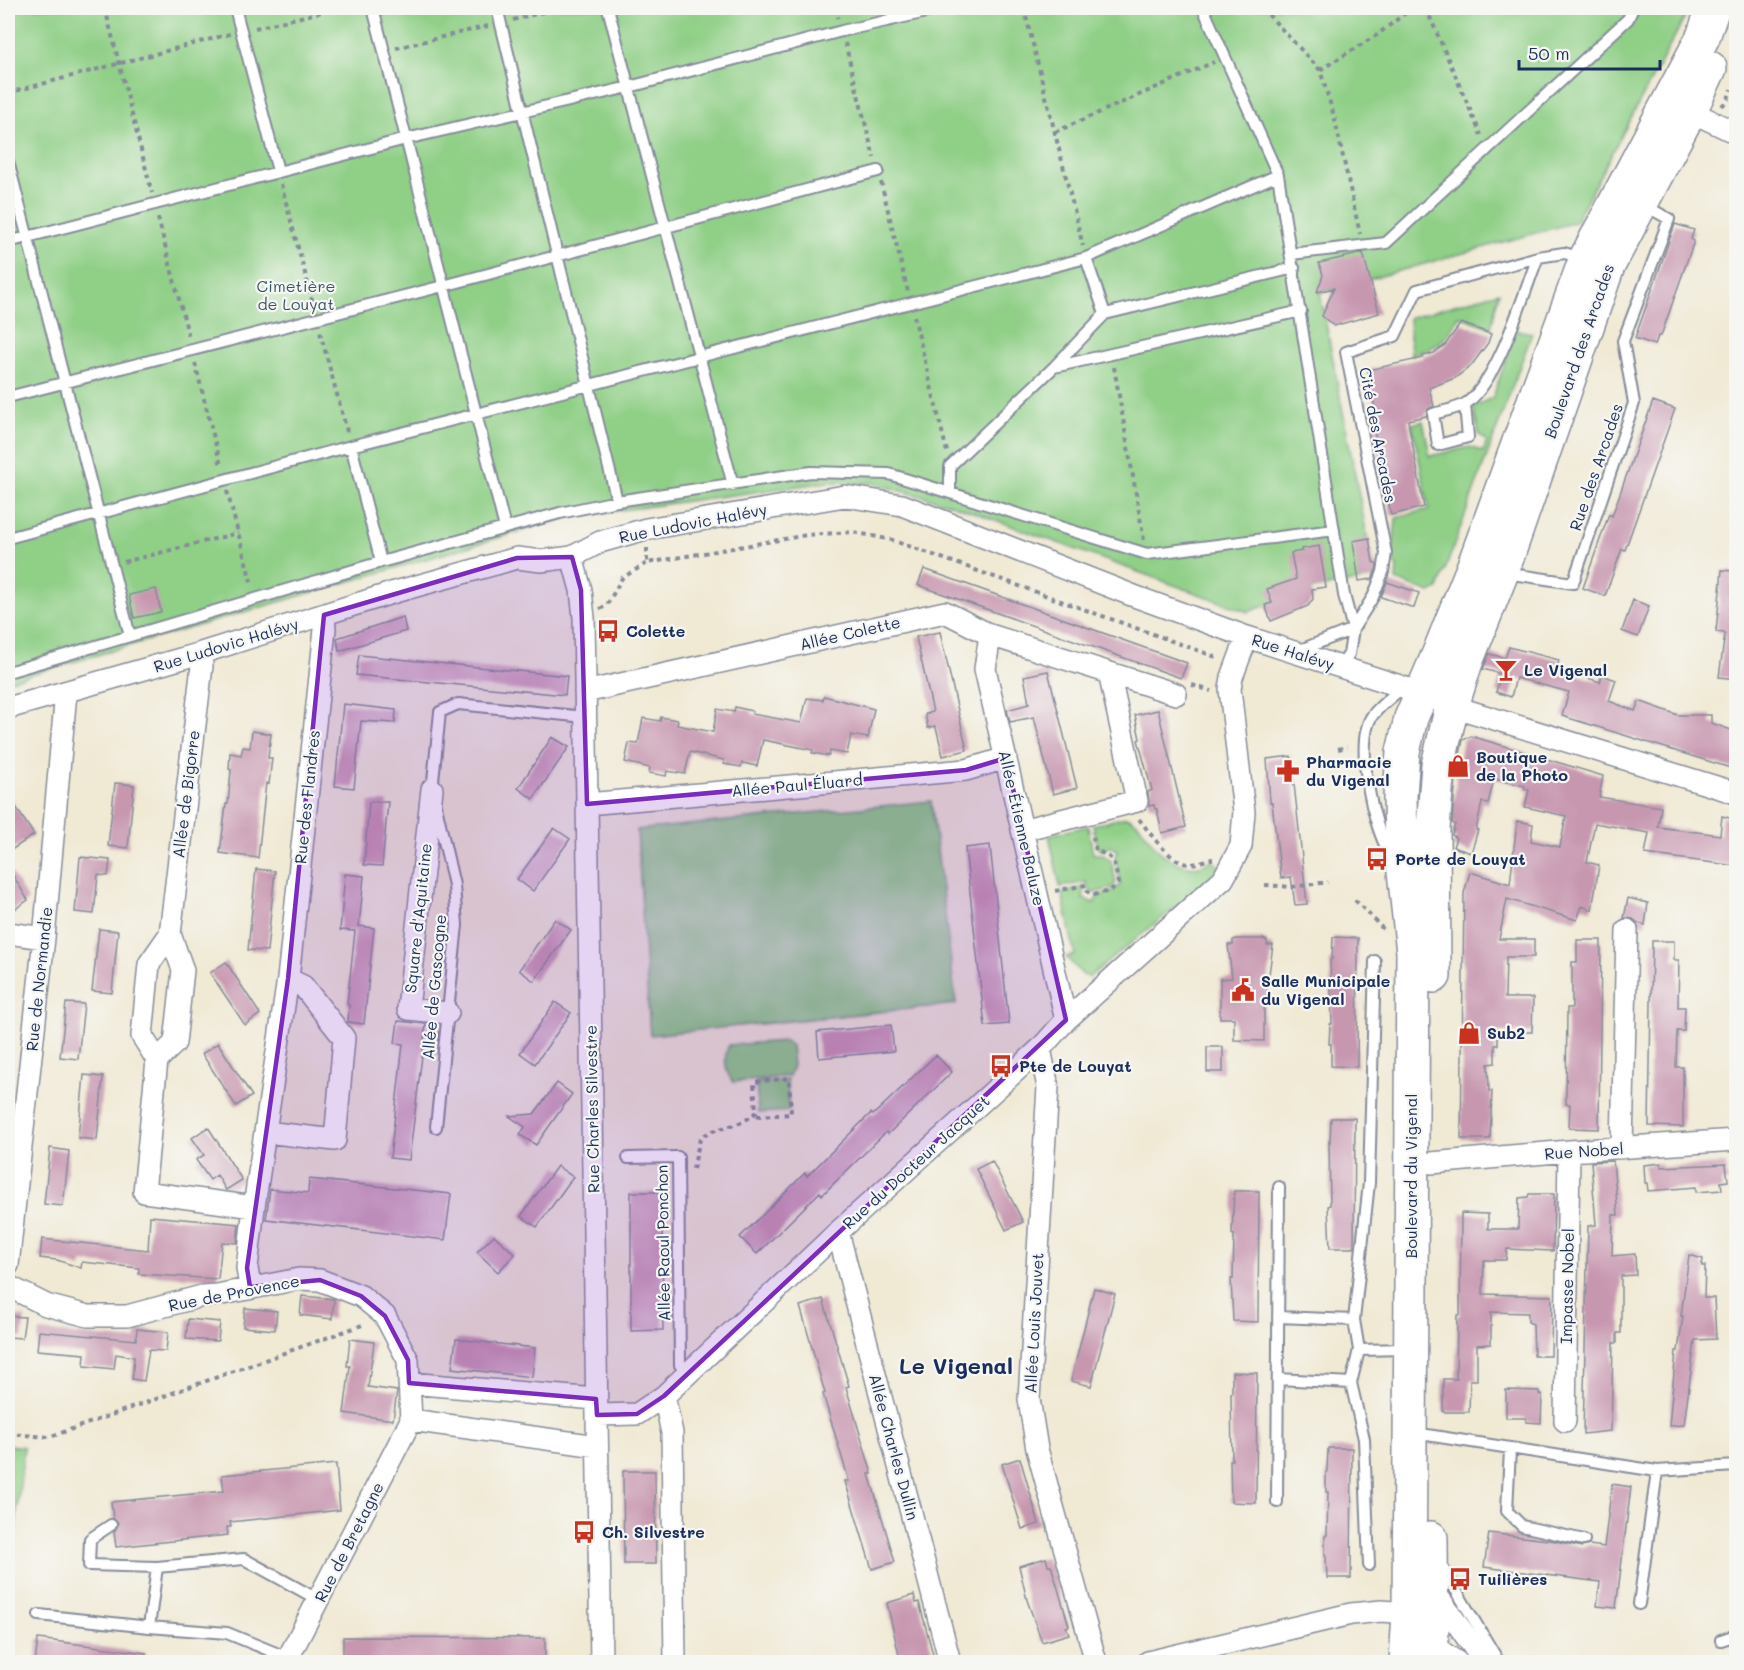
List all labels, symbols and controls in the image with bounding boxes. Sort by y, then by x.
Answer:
scale bar [1519,33,1660,71]
text: 50 m [1528,41,1570,65]
street label: Boulevard des Arcades [1539,261,1618,441]
park label: Cimetière de Louyat [257,275,335,314]
street label: Cité des Arcades [1355,365,1402,504]
street label: Rue des Arcades [1564,400,1627,533]
street label: Rue Ludovic Halévy [617,498,769,547]
street label: Allée Colette [797,611,902,654]
street label: Rue Ludovic Halévy [151,613,301,677]
bus stop icon: Colette [595,618,621,644]
place label: Colette [626,620,685,641]
street label: Rue Halévy [1249,628,1337,675]
bar icon: Le Vigenal [1493,657,1519,683]
place label: Le Vigenal [1524,659,1607,680]
street label: Allée de Bigorre [167,729,204,859]
street label: Rue des Flandres [289,729,324,865]
place label: Boutique de la Photo [1476,746,1568,785]
street label: Allée Étienne Baluze [994,748,1051,908]
place label: Pharmacie du Vigenal [1306,751,1391,790]
shop icon: Boutique de la Photo [1445,753,1471,779]
pharmacy icon: Pharmacie du Vigenal [1275,758,1301,784]
street label: Allée Paul Éluard [730,768,863,801]
street label: Square d'Aquitaine [399,842,436,994]
bus stop icon: Porte de Louyat [1364,846,1390,872]
place label: Porte de Louyat [1395,848,1526,869]
street label: Rue de Normandie [20,906,57,1052]
street label: Allée de Gascogne [417,913,450,1060]
place label: Salle Municipale du Vigenal [1261,970,1390,1009]
public building icon: Salle Municipale du Vigenal [1230,977,1256,1003]
shop icon: Sub2 [1456,1020,1482,1046]
place label: Sub2 [1487,1022,1525,1043]
street label: Rue Charles Silvestre [580,1025,603,1193]
bus stop icon: Pte de Louyat [988,1053,1014,1079]
place label: Pte de Louyat [1019,1055,1132,1076]
street label: Rue du Docteur Jacquet [838,1090,994,1233]
street label: Boulevard du Vigenal [1400,1093,1421,1259]
street label: Rue Nobel [1544,1137,1624,1164]
street label: Allée Raoul Ponchon [651,1165,674,1321]
street label: Impasse Nobel [1555,1228,1578,1344]
street label: Allée Louis Jouvet [1019,1252,1048,1394]
street label: Rue de Provence [167,1270,301,1316]
district label: Le Vigenal [899,1351,1013,1380]
street label: Allée Charles Dullin [865,1371,924,1522]
street label: Rue de Bretagne [309,1478,388,1605]
bus stop icon: Ch. Silvestre [571,1519,597,1545]
place label: Ch. Silvestre [602,1521,705,1542]
bus stop icon: Tuilières [1447,1566,1473,1592]
place label: Tuilières [1478,1568,1547,1589]

